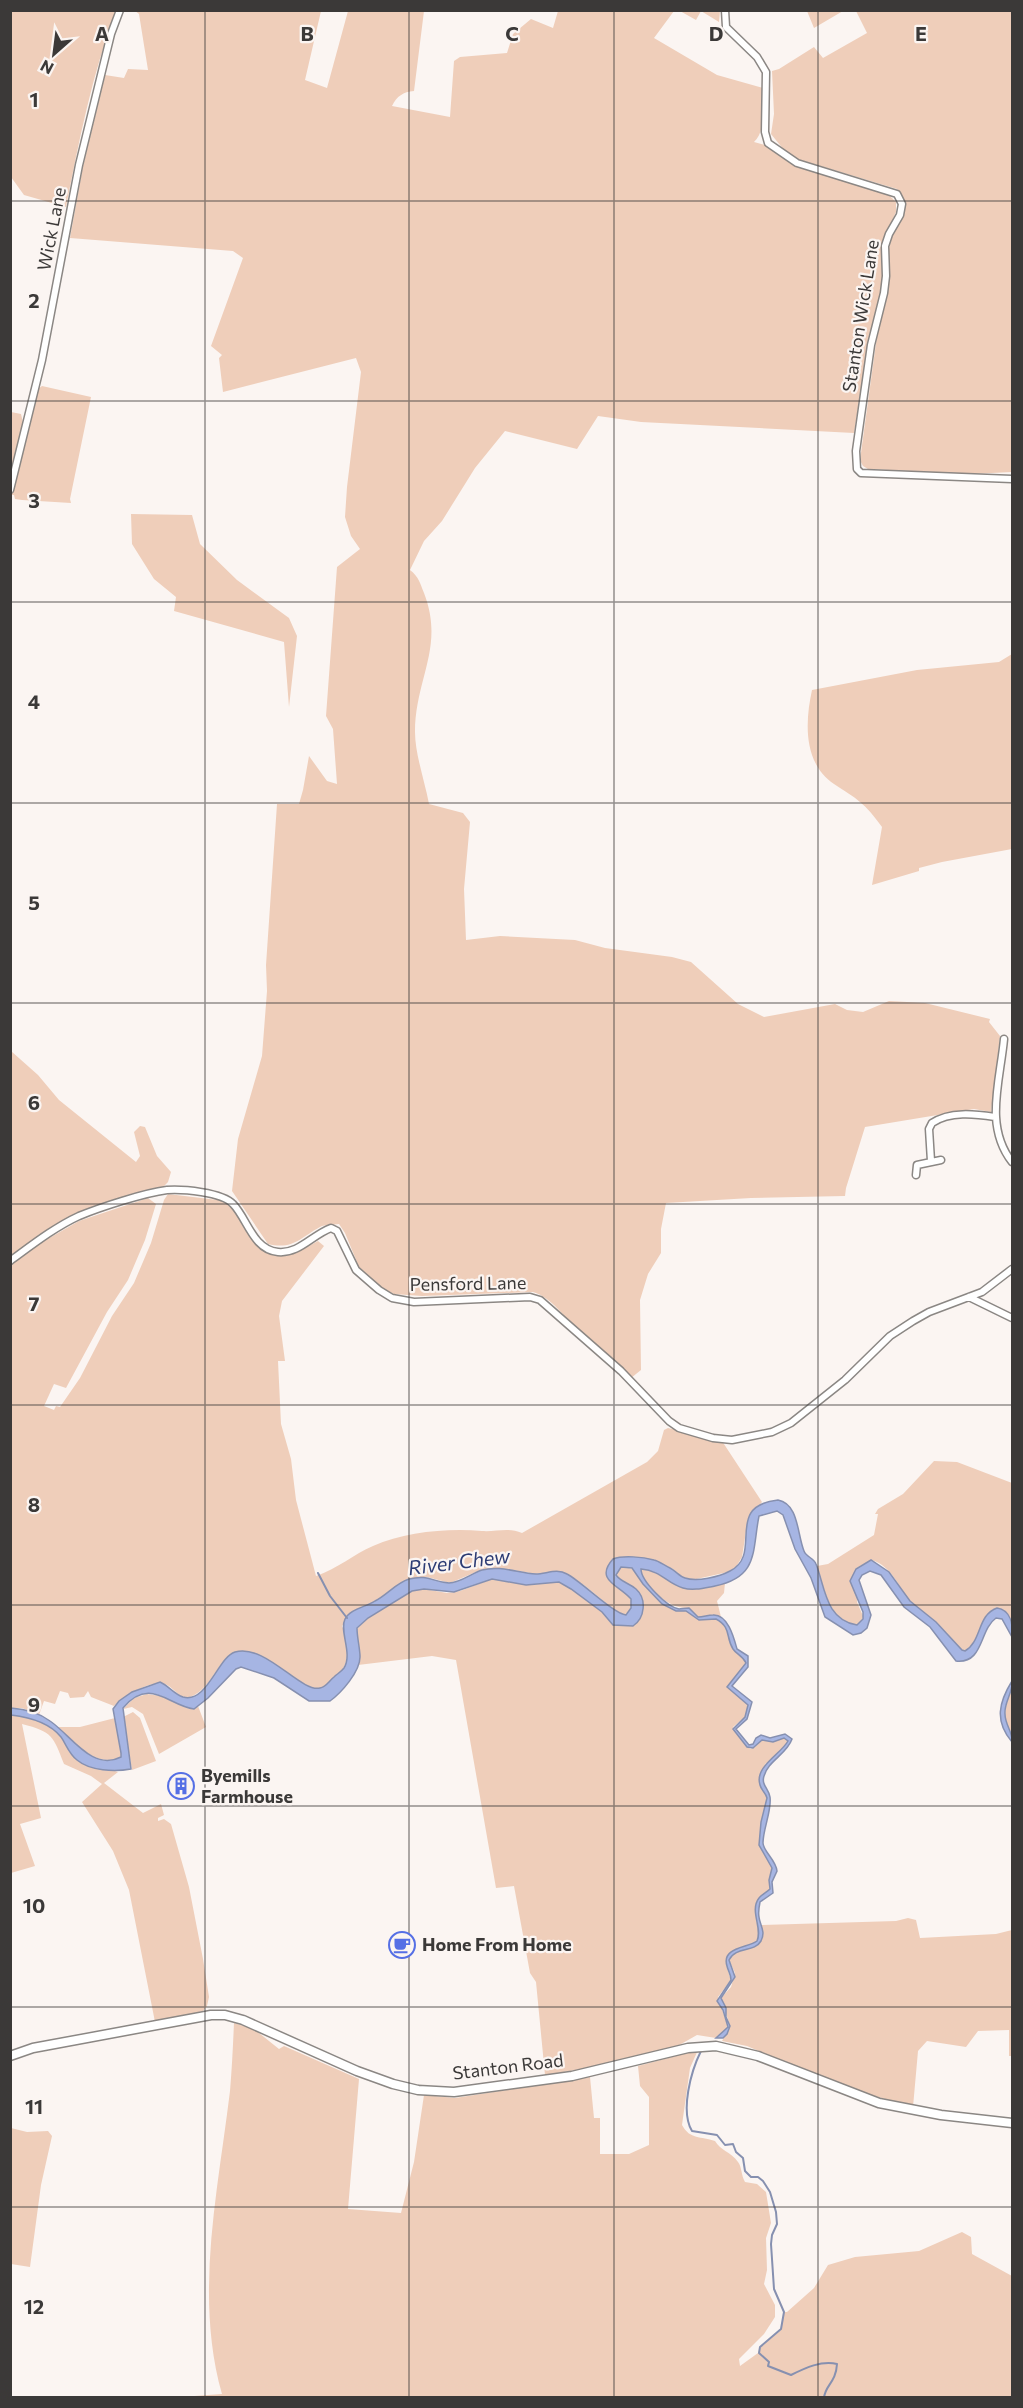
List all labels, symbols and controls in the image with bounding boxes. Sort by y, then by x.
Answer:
text: A [95,21,109,45]
text: B [300,21,314,45]
text: C [505,21,519,45]
text: D [709,21,723,45]
text: E [915,21,927,45]
north arrow [24,24,84,84]
text: N [37,56,56,79]
text: 1 [29,87,39,111]
street label: Wick Lane [32,185,70,272]
street label: Stanton Wick Lane [837,238,883,394]
text: 2 [28,288,40,312]
text: 3 [28,488,40,512]
text: 4 [28,689,40,713]
text: 5 [28,890,40,914]
text: 6 [28,1090,40,1114]
street label: Pensford Lane [409,1271,526,1295]
text: 7 [29,1291,40,1315]
text: 8 [28,1492,40,1516]
water label: River Chew [407,1543,512,1579]
text: 9 [28,1692,40,1716]
place label: Byemills Farmhouse [201,1764,293,1807]
building icon: Byemills Farmhouse [166,1771,196,1801]
text: 10 [23,1893,45,1917]
cafe icon: Home From Home [387,1930,417,1960]
place label: Home From Home [422,1933,572,1955]
street label: Stanton Road [451,2048,564,2084]
text: 11 [25,2094,43,2118]
text: 12 [24,2294,44,2318]

